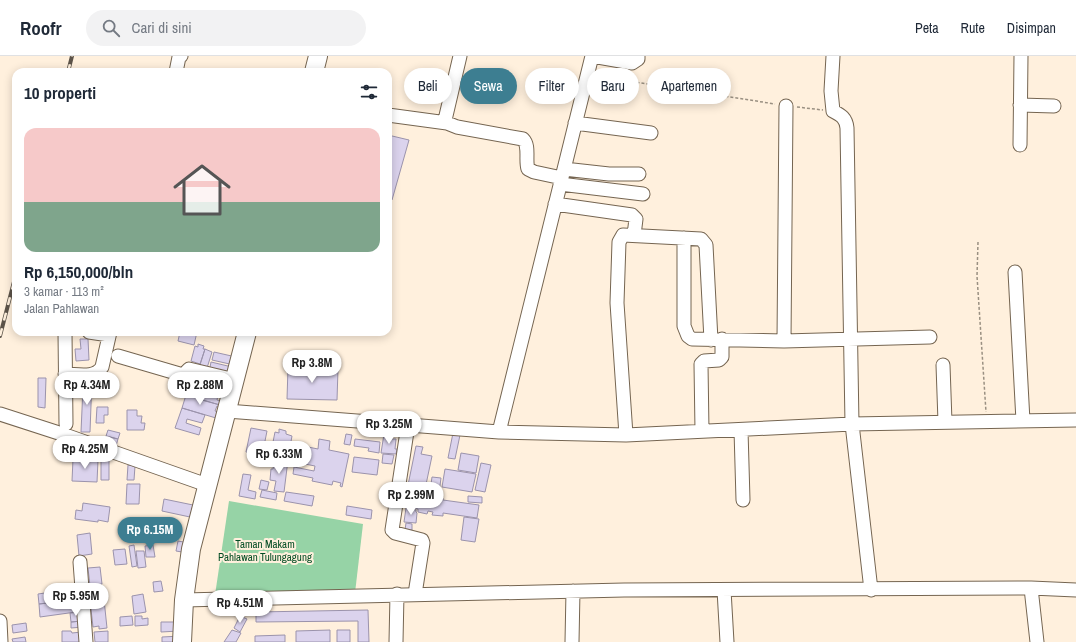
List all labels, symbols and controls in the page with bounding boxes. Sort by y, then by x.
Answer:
search box [86,10,366,46]
text: Roofr [20,15,62,41]
icon: search [100,17,122,39]
text: Cari di sini [132,17,192,38]
text: Peta [915,19,939,37]
text: Rute [961,19,985,37]
text: Disimpan [1007,19,1056,37]
chip: Beli [404,68,452,104]
chip: Sewa [460,68,517,104]
chip: Filter [525,68,579,104]
chip: Baru [587,68,639,104]
chip: Apartemen [647,68,731,104]
text: 10 properti [24,81,96,104]
icon: filters [358,81,380,103]
icon: home [166,154,238,226]
text: Rp 6,150,000/bln [24,260,133,283]
text: 3 kamar · 113 m² [24,283,104,300]
text: Jalan Pahlawan [24,300,99,317]
pin: Rp 3.8M [275,350,349,384]
text: Rp 3.8M [292,354,332,371]
pin: Rp 4.34M [46,372,128,406]
pin: Rp 2.88M [159,372,241,406]
text: Rp 4.34M [64,376,110,393]
text: Rp 2.88M [177,376,223,393]
pin: Rp 3.25M [348,411,430,445]
text: Rp 3.25M [366,415,412,432]
pin: Rp 4.25M [44,436,126,470]
text: Rp 4.25M [62,440,108,457]
pin: Rp 6.33M [238,441,320,475]
text: Rp 6.33M [256,445,302,462]
pin: Rp 2.99M [370,482,452,516]
text: Rp 2.99M [388,486,434,503]
pin: Rp 6.15M [109,517,191,551]
text: Rp 6.15M [127,521,173,538]
park label: Taman Makam Pahlawan Tulungagung [218,537,312,564]
pin: Rp 5.95M [35,583,117,617]
text: Rp 5.95M [53,587,99,604]
pin: Rp 4.51M [199,590,281,624]
text: Rp 4.51M [217,594,263,611]

